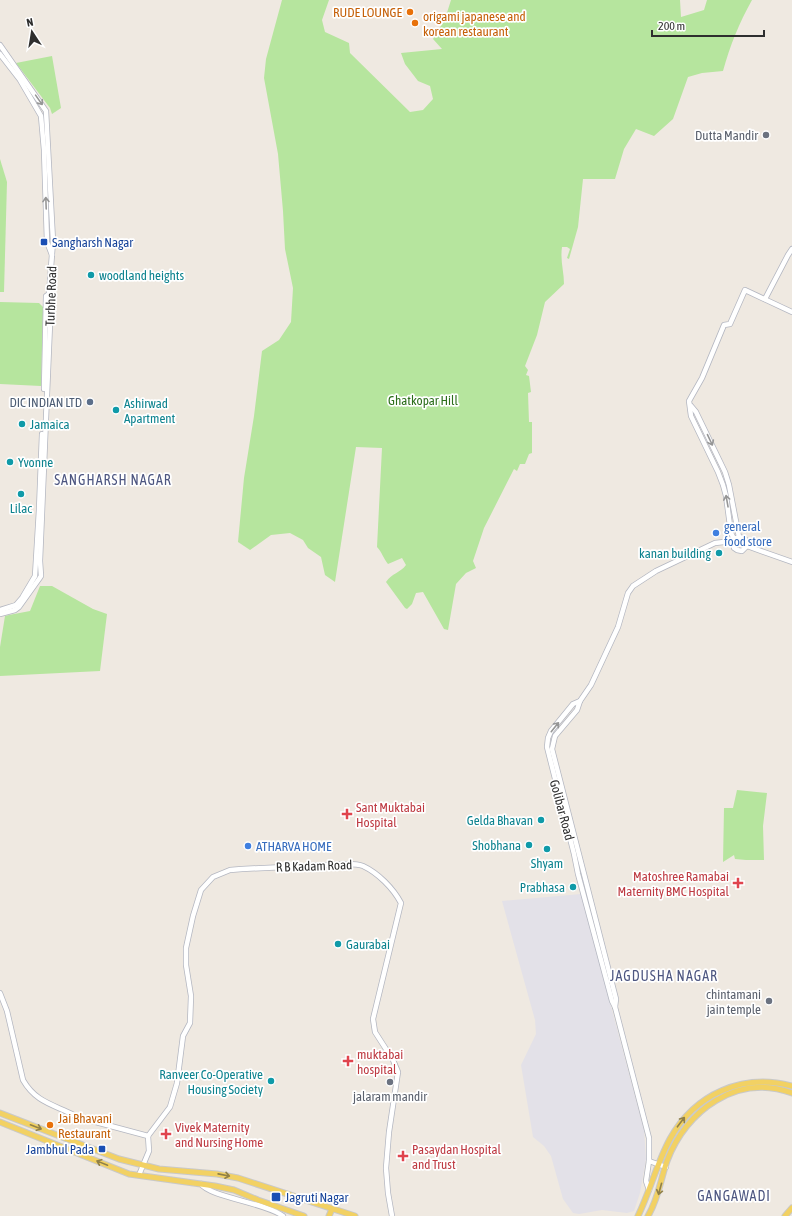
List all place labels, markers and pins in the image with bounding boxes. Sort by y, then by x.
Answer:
place label: RUDE LOUNGE [333,5,402,20]
marker: RUDE LOUNGE [405,7,415,17]
place label: origami japanese and korean restaurant [423,9,526,39]
marker: origami japanese and korean restaurant [410,18,420,28]
place label: Dutta Mandir [695,128,758,143]
marker: Dutta Mandir [761,130,771,140]
place label: Sangharsh Nagar [52,235,133,250]
marker: Sangharsh Nagar [39,237,49,247]
place label: woodland heights [99,268,185,283]
marker: woodland heights [86,270,96,280]
place label: DIC INDIAN LTD [10,395,82,410]
place label: Ashirwad Apartment [124,396,176,426]
marker: DIC INDIAN LTD [85,397,95,407]
marker: Ashirwad Apartment [111,405,121,415]
place label: Jamaica [30,417,69,432]
marker: Jamaica [17,419,27,429]
place label: Yvonne [18,455,53,470]
marker: Yvonne [5,457,15,467]
marker: Lilac [16,489,26,499]
place label: Lilac [10,501,32,516]
place label: general food store [724,519,772,549]
marker: general food store [711,528,721,538]
place label: kanan building [639,546,711,561]
marker: kanan building [714,548,724,558]
place label: Sant Muktabai Hospital [356,800,425,830]
marker: Sant Muktabai Hospital [341,808,353,820]
place label: Gelda Bhavan [467,813,533,828]
marker: Gelda Bhavan [536,815,546,825]
place label: Shobhana [472,838,521,853]
place label: ATHARVA HOME [256,839,332,854]
marker: Shobhana [524,840,534,850]
marker: ATHARVA HOME [243,841,253,851]
marker: Shyam [542,844,552,854]
place label: Shyam [531,856,563,871]
place label: Matoshree Ramabai Maternity BMC Hospital [618,869,730,899]
marker: Matoshree Ramabai Maternity BMC Hospital [732,877,744,889]
place label: Prabhasa [520,880,565,895]
marker: Prabhasa [568,882,578,892]
place label: Gaurabai [346,937,390,952]
marker: Gaurabai [333,939,343,949]
place label: chintamani jain temple [706,987,761,1017]
marker: chintamani jain temple [764,996,774,1006]
place label: muktabai hospital [357,1047,403,1077]
marker: muktabai hospital [342,1055,354,1067]
place label: Ranveer Co-Operative Housing Society [159,1067,264,1097]
marker: Ranveer Co-Operative Housing Society [266,1076,276,1086]
marker: jalaram mandir [385,1077,395,1087]
place label: jalaram mandir [352,1089,427,1104]
place label: Jai Bhavani Restaurant [58,1111,112,1141]
marker: Jai Bhavani Restaurant [45,1120,55,1130]
place label: Vivek Maternity and Nursing Home [175,1120,263,1150]
marker: Vivek Maternity and Nursing Home [160,1128,172,1140]
place label: Jambhul Pada [26,1142,94,1157]
place label: Pasaydan Hospital and Trust [412,1142,502,1172]
marker: Jambhul Pada [97,1144,107,1154]
marker: Pasaydan Hospital and Trust [397,1150,409,1162]
place label: Jagruti Nagar [285,1190,349,1205]
marker: Jagruti Nagar [270,1191,282,1203]

